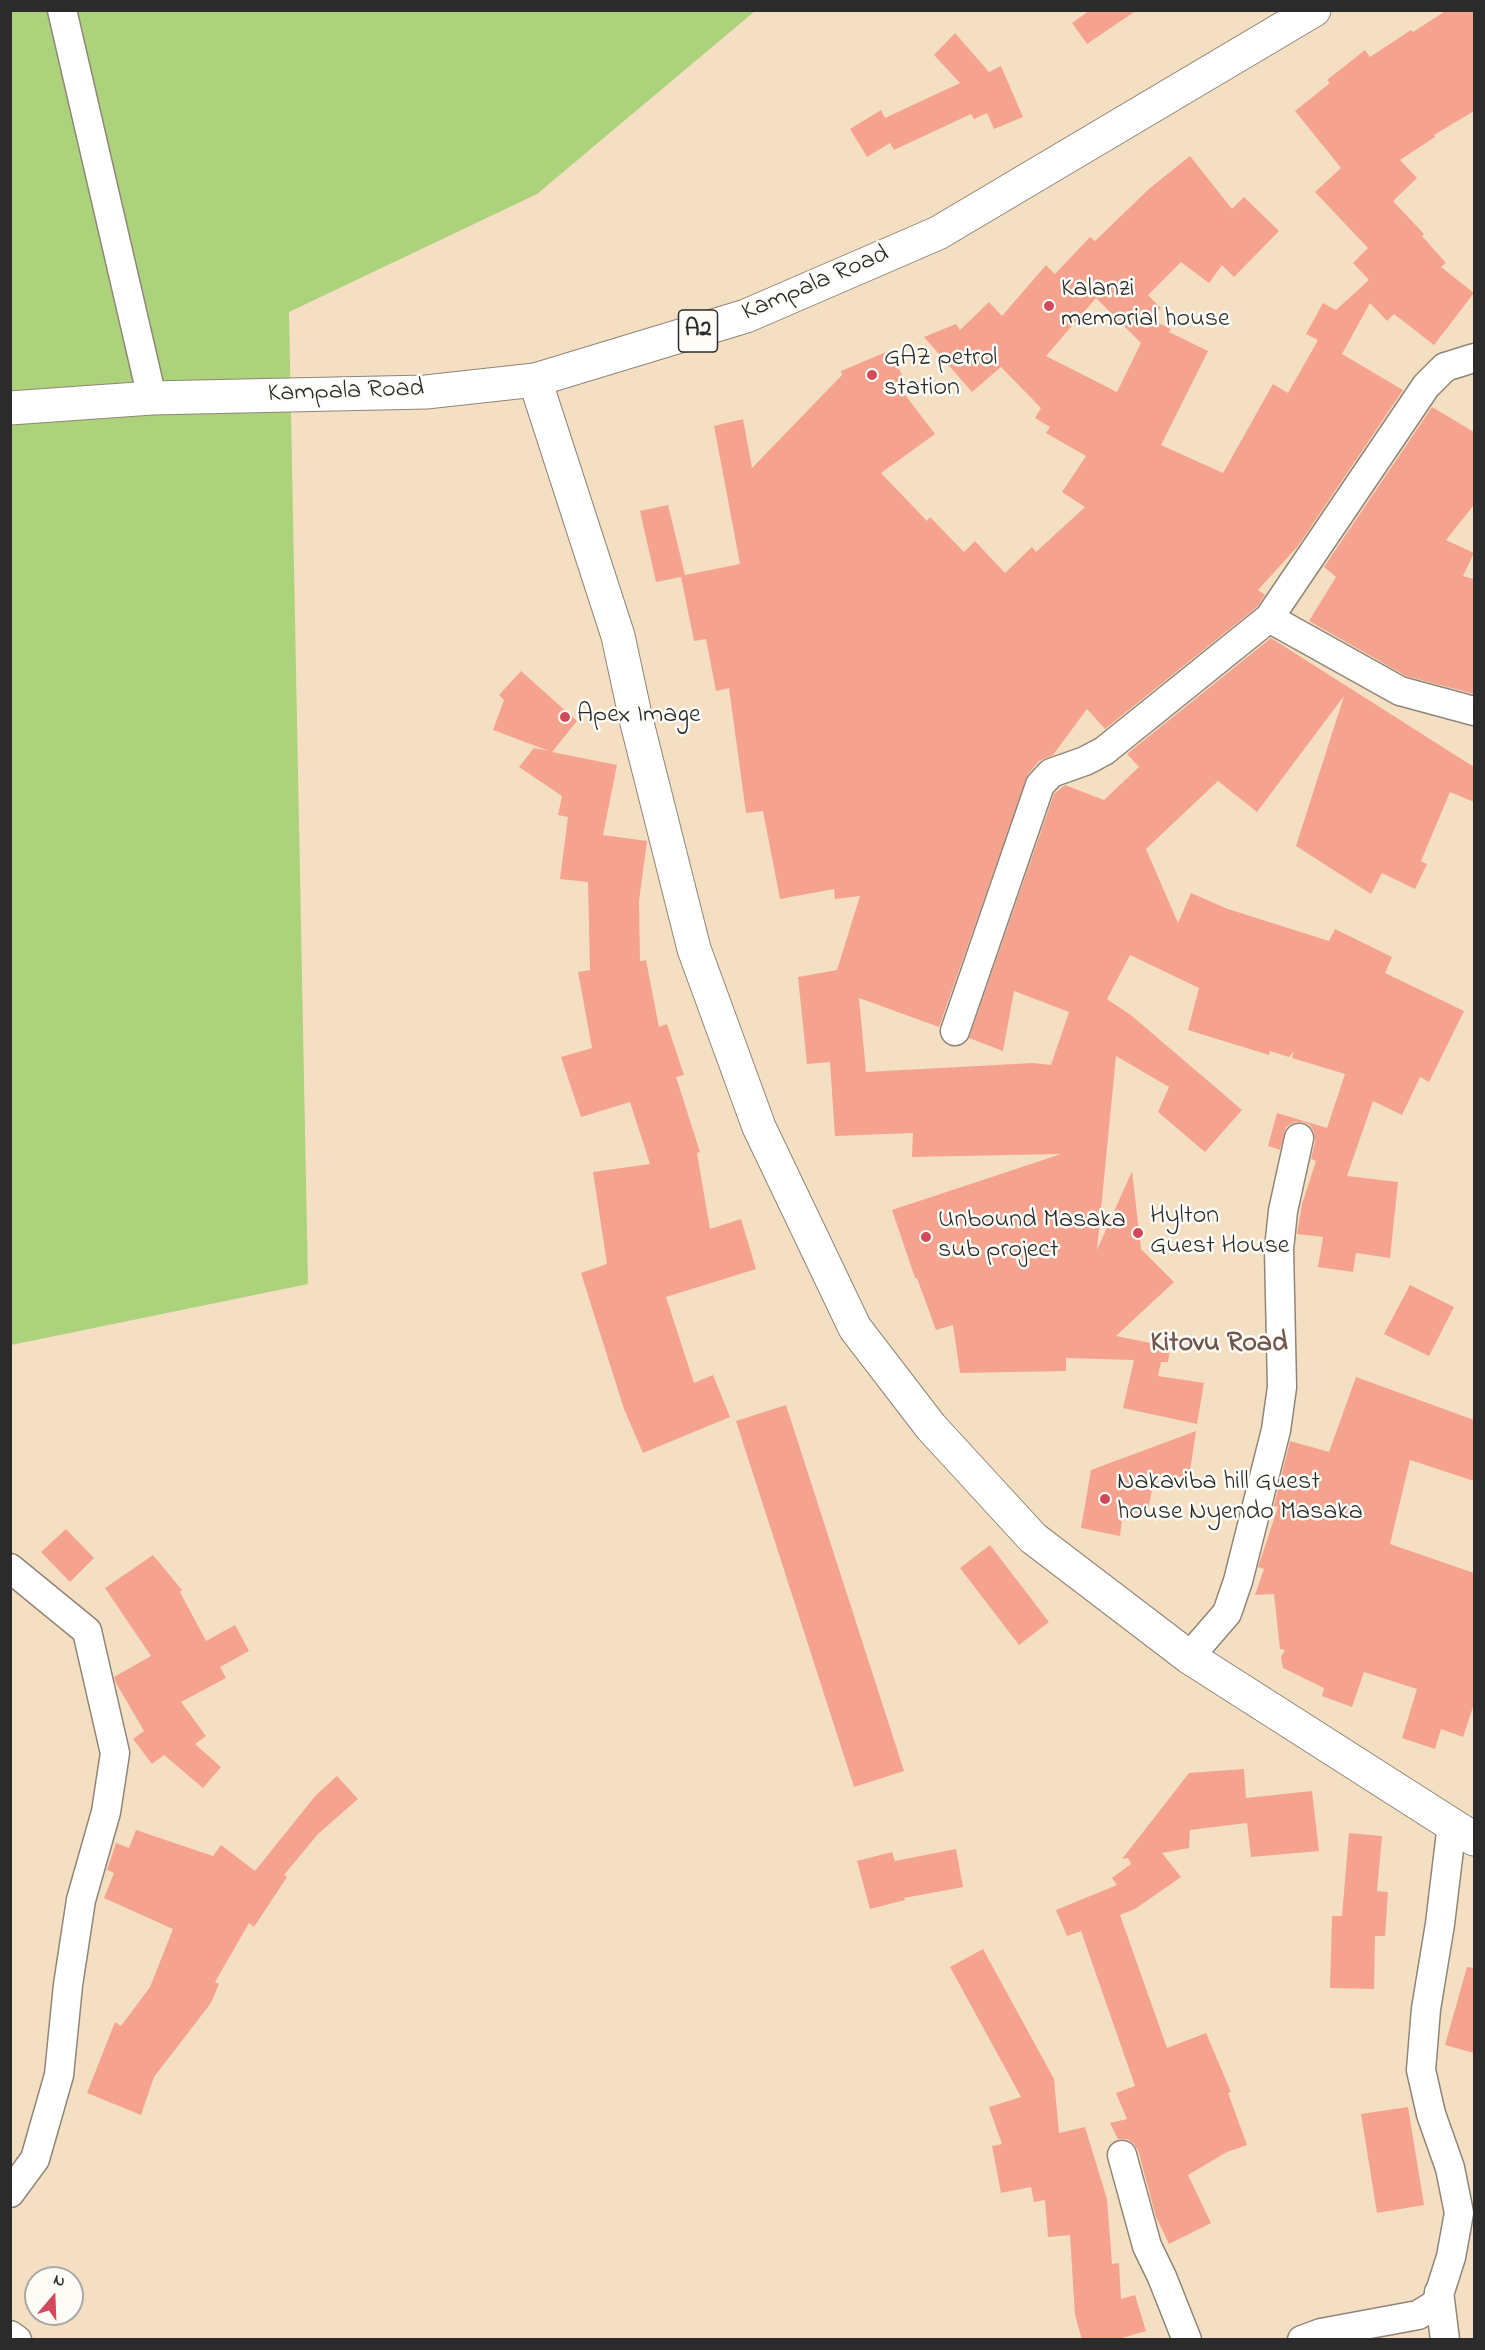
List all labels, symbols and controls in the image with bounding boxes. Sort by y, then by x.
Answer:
street label: Kampala Road [738,240,894,330]
place label: Kalanzi memorial house [1061,275,1230,336]
marker: Kalanzi memorial house [1042,299,1056,313]
road number: A2 [678,310,718,352]
place label: GAZ petrol station [884,344,997,406]
marker: GAZ petrol station [865,368,879,382]
street label: Kampala Road [267,375,425,411]
place label: Apex Image [577,701,701,733]
marker: Apex Image [558,710,572,724]
place label: Hylton Guest House [1150,1202,1290,1264]
place label: Unbound Masaka sub project [938,1206,1126,1268]
marker: Hylton Guest House [1131,1226,1145,1240]
marker: Unbound Masaka sub project [919,1230,933,1244]
district label: Kitovu Road [1150,1328,1288,1362]
place label: Nakaviba hill Guest house Nyendo Masaka [1117,1468,1363,1530]
marker: Nakaviba hill Guest house Nyendo Masaka [1098,1492,1112,1506]
north arrow [24,2266,84,2326]
text: N [50,2268,68,2294]

